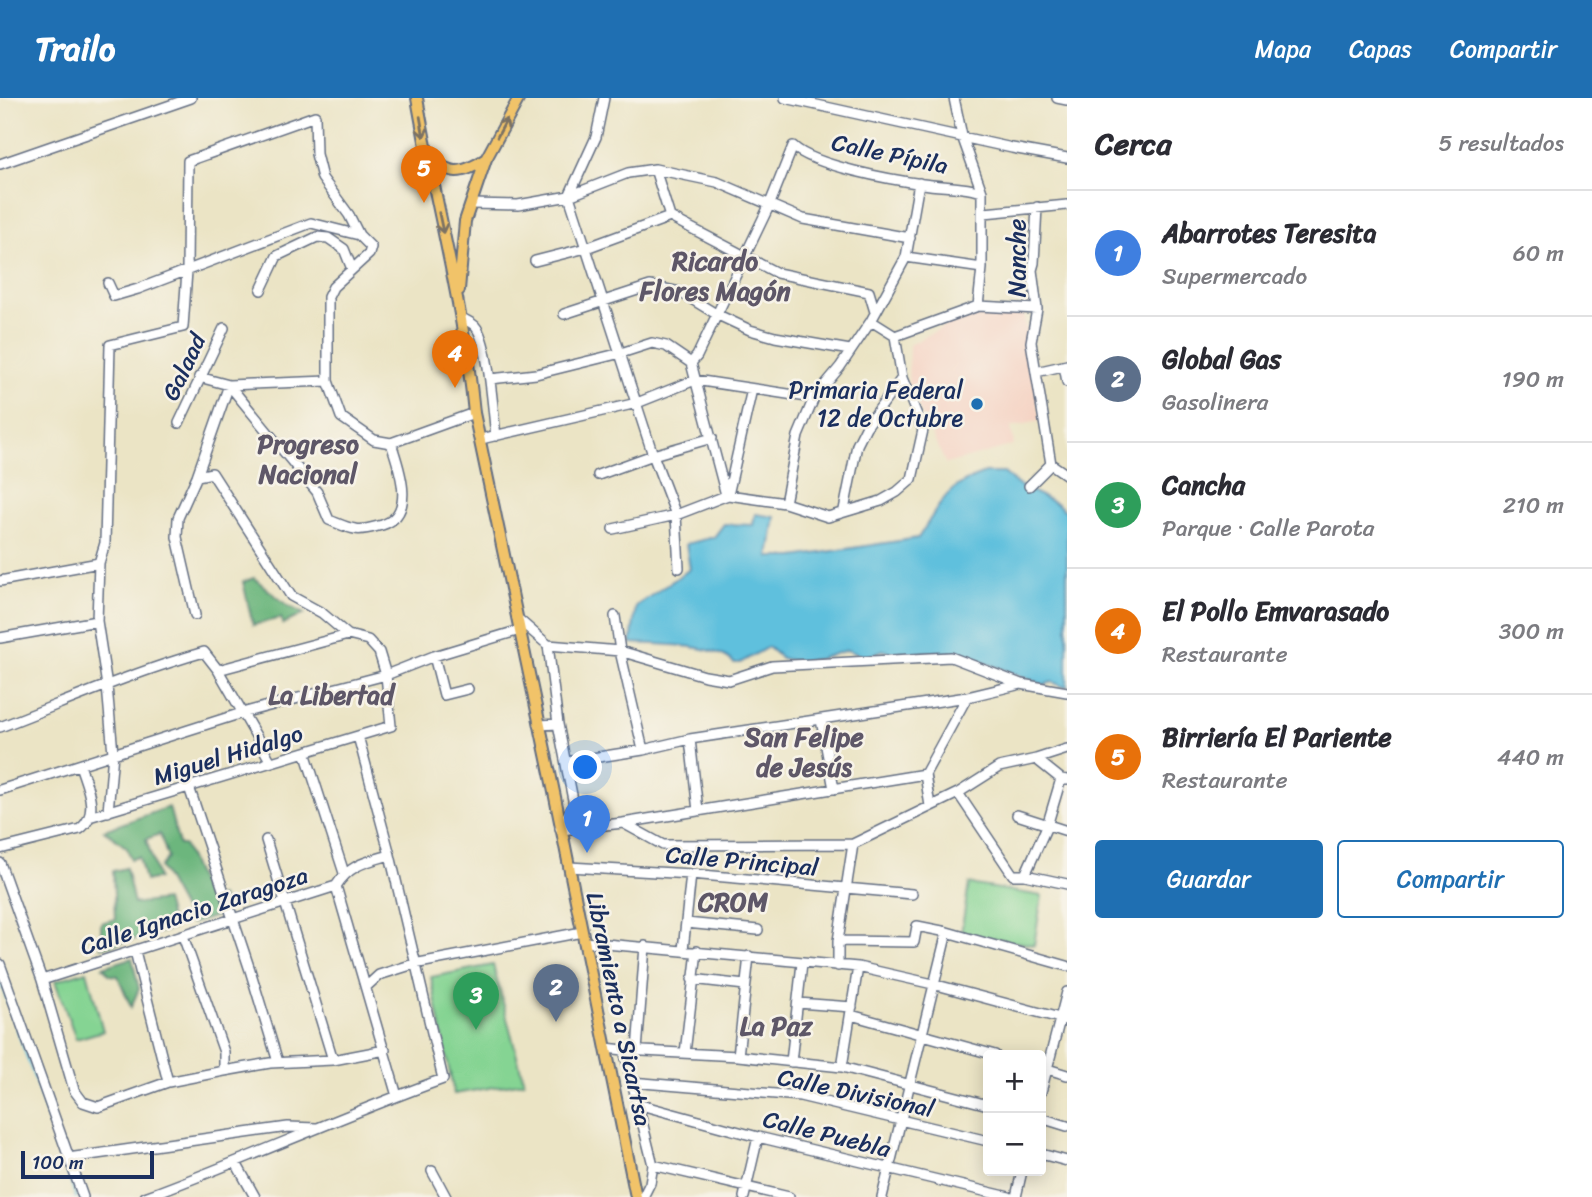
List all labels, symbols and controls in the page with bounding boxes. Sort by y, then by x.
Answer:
text: Trailo [35,20,115,78]
text: Mapa [1255,28,1311,70]
text: Capas [1349,28,1412,70]
text: Compartir [1450,28,1557,70]
one-way arrow [416,115,429,138]
text: Cerca [1095,117,1171,171]
one-way arrow [496,119,510,139]
street label: Calle Pípila [828,121,952,187]
text: 5 resultados [1438,123,1564,164]
pin: 5 [401,145,447,203]
text: Abarrotes Teresita [1162,210,1377,256]
one-way arrow [434,211,448,234]
street label: Nanche [996,219,1038,297]
text: 1 [1113,233,1123,274]
text: 60 m [1513,233,1564,274]
district label: Ricardo Flores Magón [639,238,790,314]
text: Supermercado [1162,256,1307,297]
street label: Galaad [150,325,219,408]
pin: 4 [432,330,478,388]
text: Global Gas [1162,336,1281,382]
text: 2 [1111,359,1125,400]
text: 190 m [1502,359,1564,400]
place label: Primaria Federal 12 de Octubre [788,369,964,439]
text: Gasolinera [1162,382,1268,423]
marker: Primaria Federal 12 de Octubre [969,396,985,412]
district label: Progreso Nacional [257,421,359,497]
text: Cancha [1162,462,1245,508]
text: 3 [1112,485,1124,526]
text: 210 m [1503,485,1564,526]
text: Parque · Calle Parota [1162,508,1374,549]
text: El Pollo Emvarasado [1162,588,1389,634]
text: 4 [1111,611,1125,652]
text: 300 m [1499,611,1564,652]
text: Restaurante [1162,634,1288,675]
district label: La Libertad [268,672,396,718]
street label: Miguel Hidalgo [148,712,308,798]
district label: San Felipe de Jesús [743,714,864,790]
text: Birriería El Pariente [1162,714,1392,760]
text: 5 [1111,737,1125,778]
text: 440 m [1497,737,1564,778]
your location [568,750,602,784]
text: Restaurante [1162,760,1288,801]
pin: 1 [564,795,610,853]
street label: Calle Principal [664,833,821,889]
button: Guardar [1095,840,1323,918]
button: Compartir [1337,840,1564,918]
street label: Calle Ignacio Zaragoza [74,854,314,968]
district label: CROM [697,879,768,925]
street label: Libramiento a Sicartsa [574,888,664,1130]
pin: 2 [533,964,579,1022]
pin: 3 [453,972,499,1030]
district label: La Paz [740,1003,814,1049]
map controls [983,1050,1046,1176]
button: + [983,1050,1046,1113]
street label: Calle Divisional [774,1056,939,1130]
street label: Calle Puebla [759,1098,896,1170]
button: − [983,1113,1046,1176]
text: 100 m [32,1146,84,1179]
scale bar [21,1148,154,1180]

